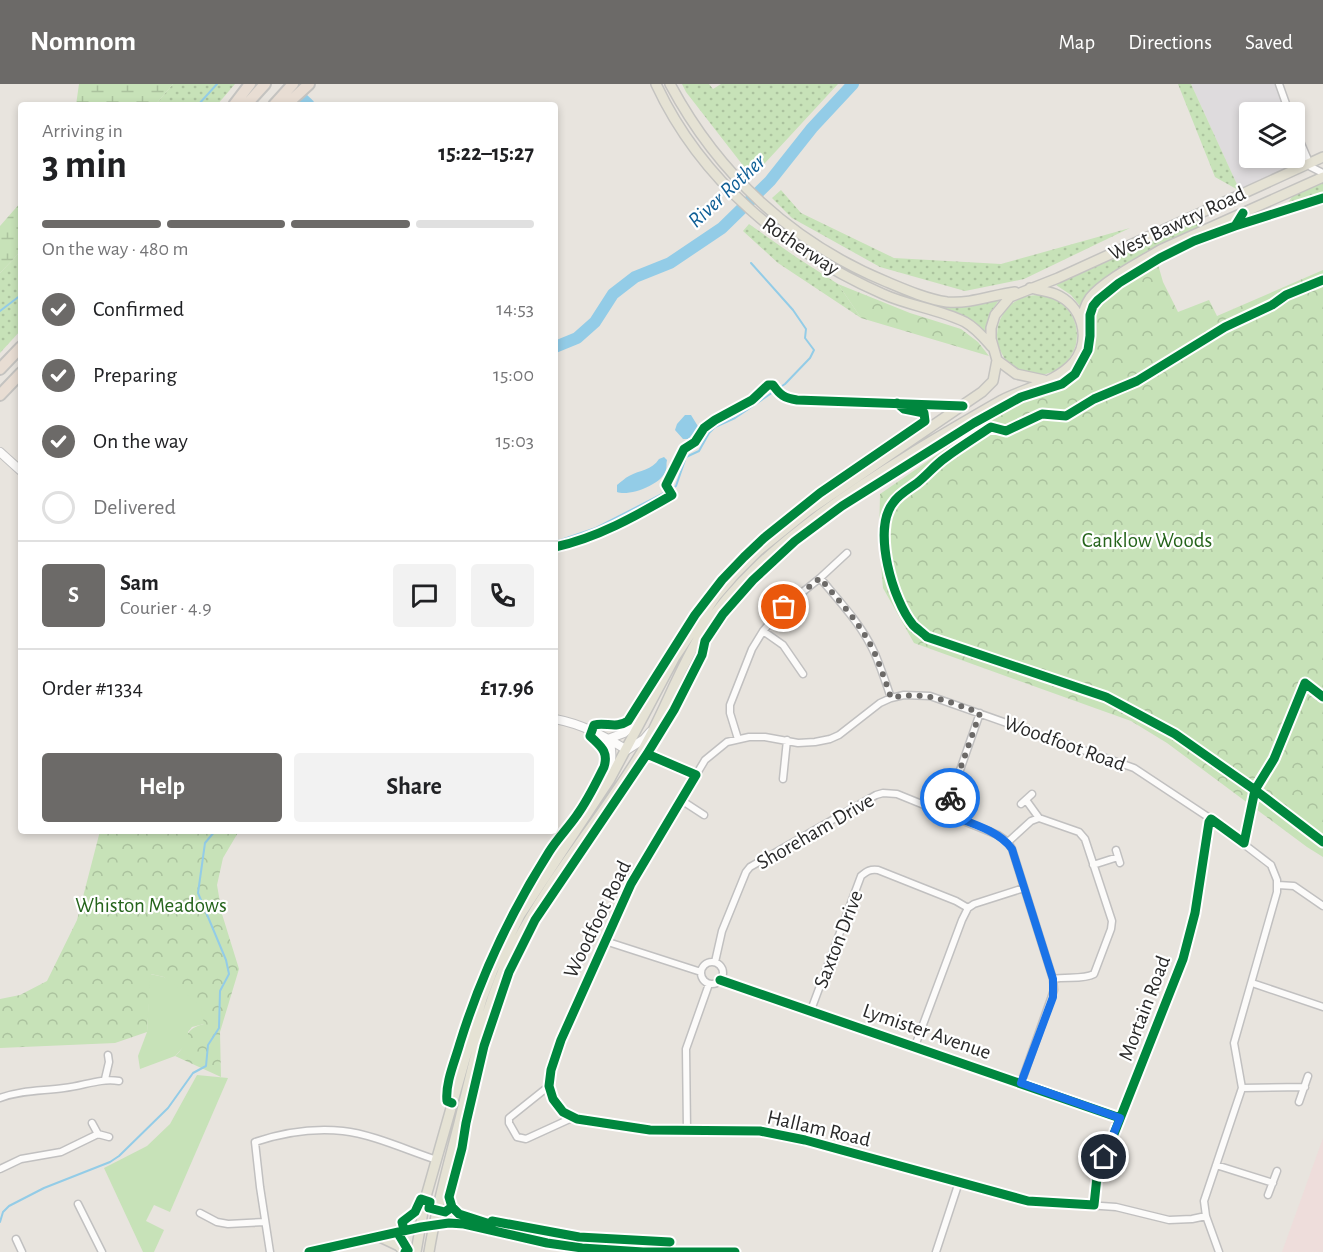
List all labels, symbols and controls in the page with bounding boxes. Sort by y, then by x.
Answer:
text: Nomnom [30,28,136,56]
text: Map [1059,32,1095,53]
text: Directions [1128,32,1212,53]
text: Saved [1245,32,1293,53]
map controls [1239,102,1305,168]
button: layers [1239,102,1305,168]
text: Arriving in [42,121,123,141]
text: 15:22–15:27 [438,142,534,164]
text: 3 min [42,146,127,185]
water label: River Rother [684,149,770,232]
street label: West Bawtry Road [1106,183,1249,264]
street label: Rotherway [758,213,843,280]
text: On the way · 480 m [42,239,188,259]
icon: check [42,293,75,326]
text: Confirmed [93,298,184,320]
text: 14:53 [496,299,534,319]
icon: check [42,359,75,392]
text: Preparing [93,364,177,386]
text: 15:00 [493,365,534,385]
icon: check [42,425,75,458]
text: On the way [93,430,188,452]
text: 15:03 [495,431,534,451]
text: Delivered [93,496,176,518]
park label: Canklow Woods [1082,530,1212,551]
button: chat [393,564,456,627]
button: phone [471,564,534,627]
text: Sam [120,572,159,594]
pin [758,581,809,632]
text: S [68,584,79,606]
icon: bag [767,590,800,623]
text: Courier · 4.9 [120,598,212,618]
text: Order #1334 [42,677,143,699]
text: £17.96 [480,677,534,699]
street label: Woodfoot Road [1001,712,1129,775]
button: Help [42,753,282,822]
button: Share [294,753,534,822]
courier [920,768,980,828]
icon: bike [934,782,967,815]
street label: Shoreham Drive [753,789,877,873]
street label: Woodfoot Road [560,857,635,981]
street label: Saxton Drive [810,887,867,991]
park label: Whiston Meadows [75,895,227,916]
street label: Mortain Road [1115,953,1174,1064]
street label: Lymister Avenue [860,1000,994,1063]
street label: Hallam Road [765,1106,873,1151]
pin [1078,1131,1129,1182]
icon: home [1087,1140,1120,1173]

